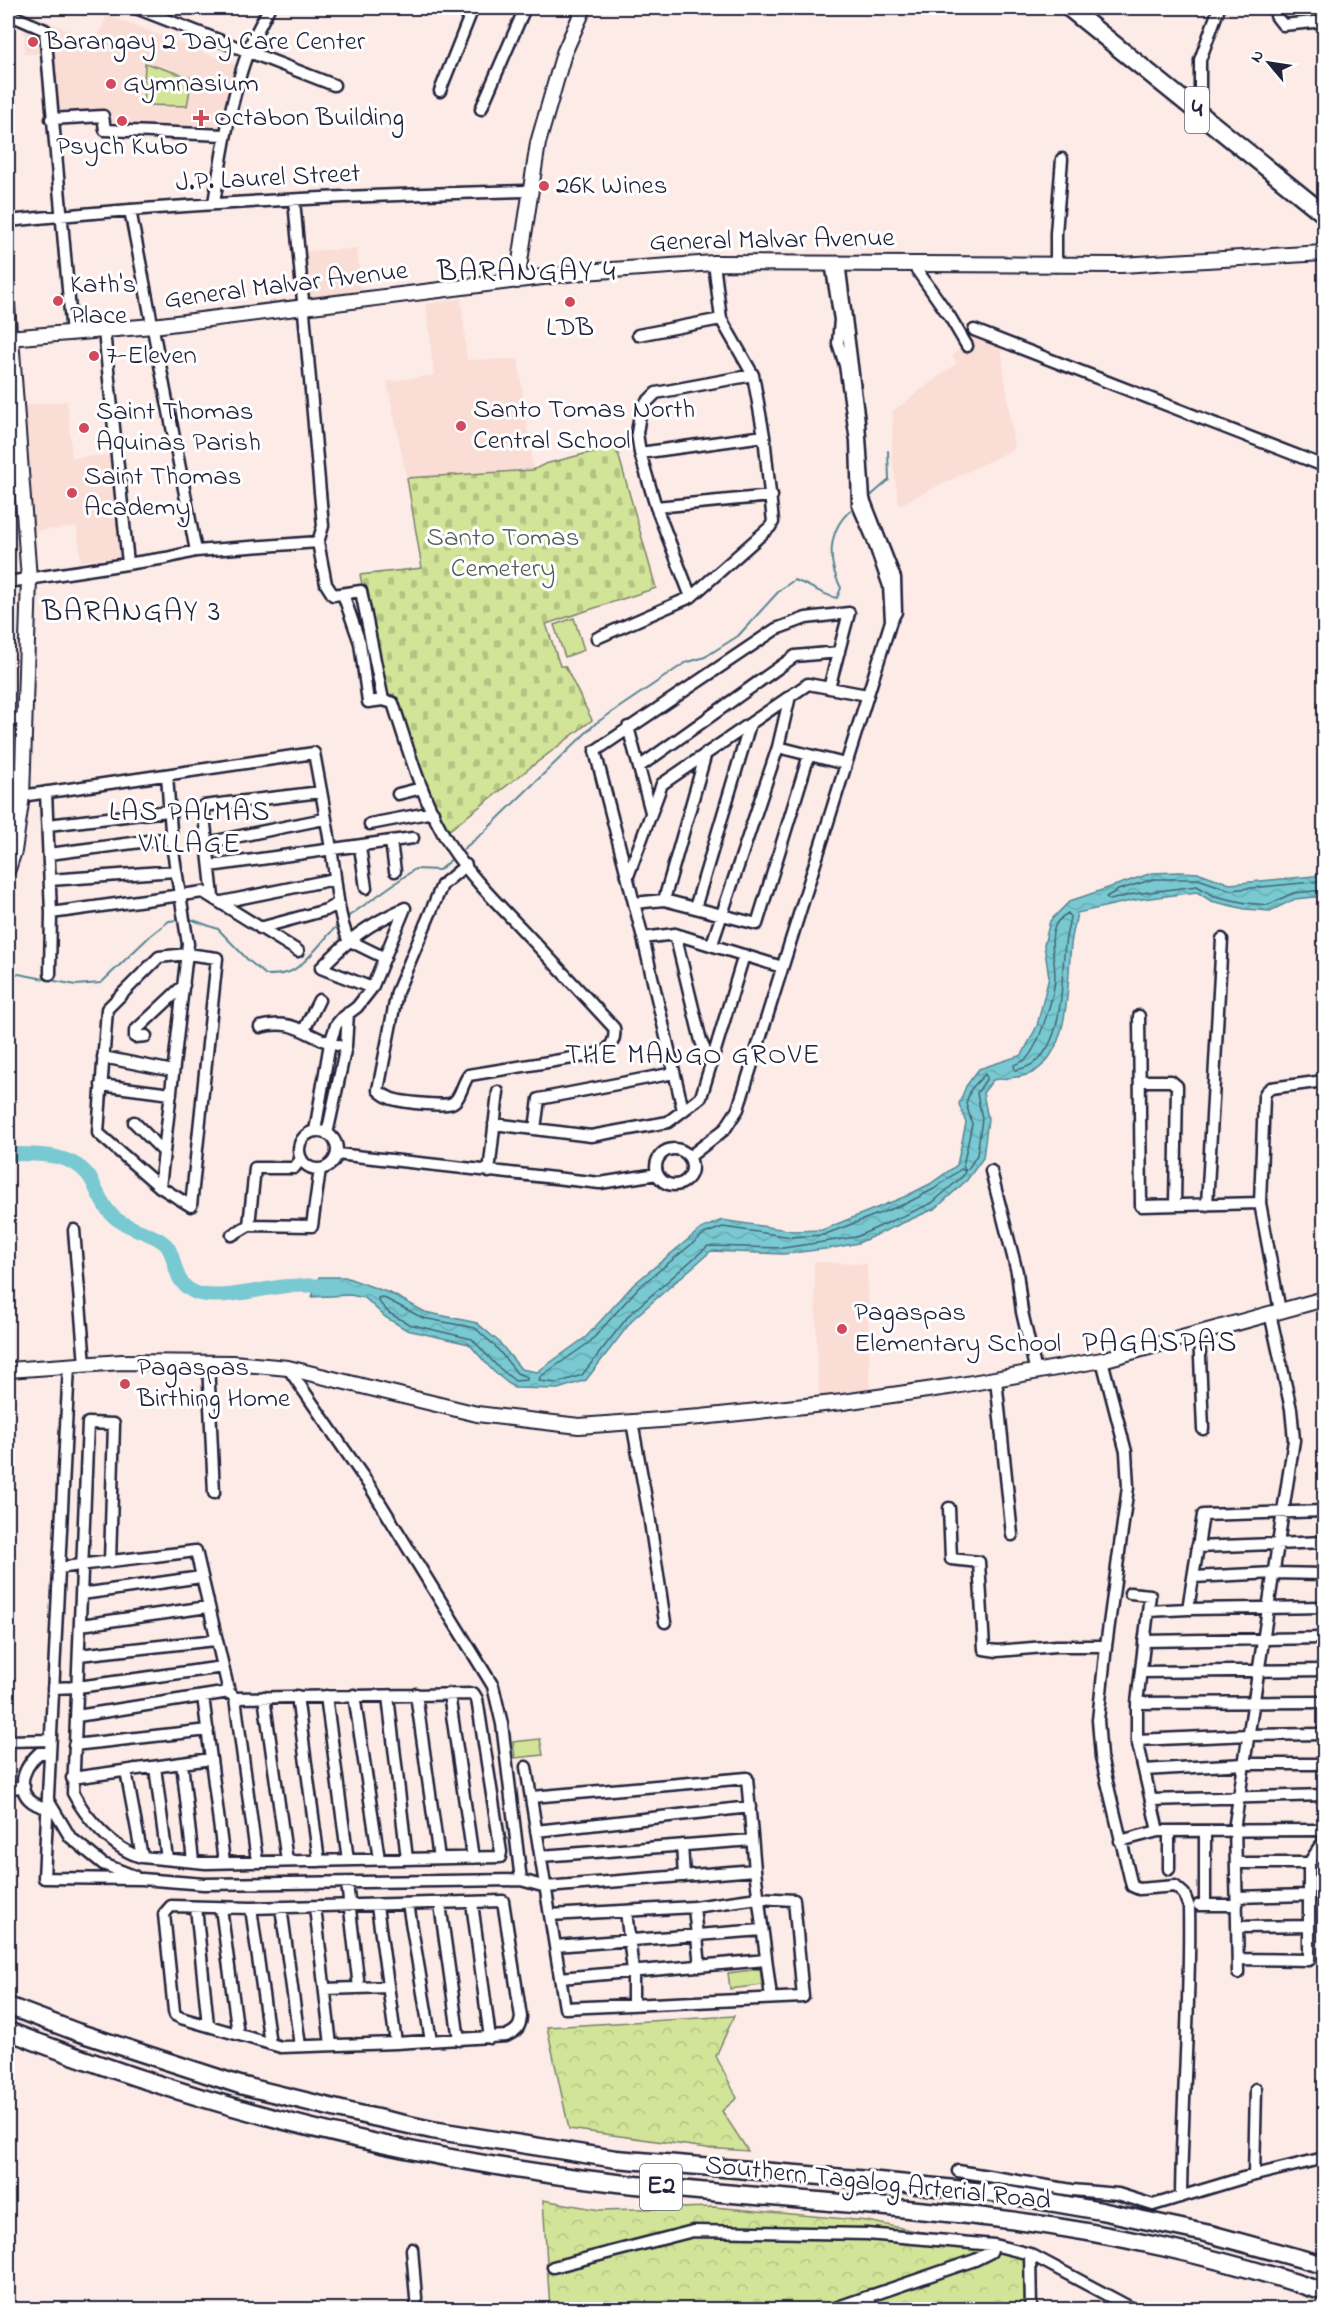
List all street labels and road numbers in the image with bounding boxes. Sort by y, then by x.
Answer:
road number: 4 [1185,87,1209,133]
street label: J.P. Laurel Street [175,155,361,203]
street label: General Malvar Avenue [649,219,896,263]
street label: General Malvar Avenue [162,252,411,320]
street label: Southern Tagalog Arterial Road [703,2146,1053,2222]
road number: E2 [640,2164,682,2210]

